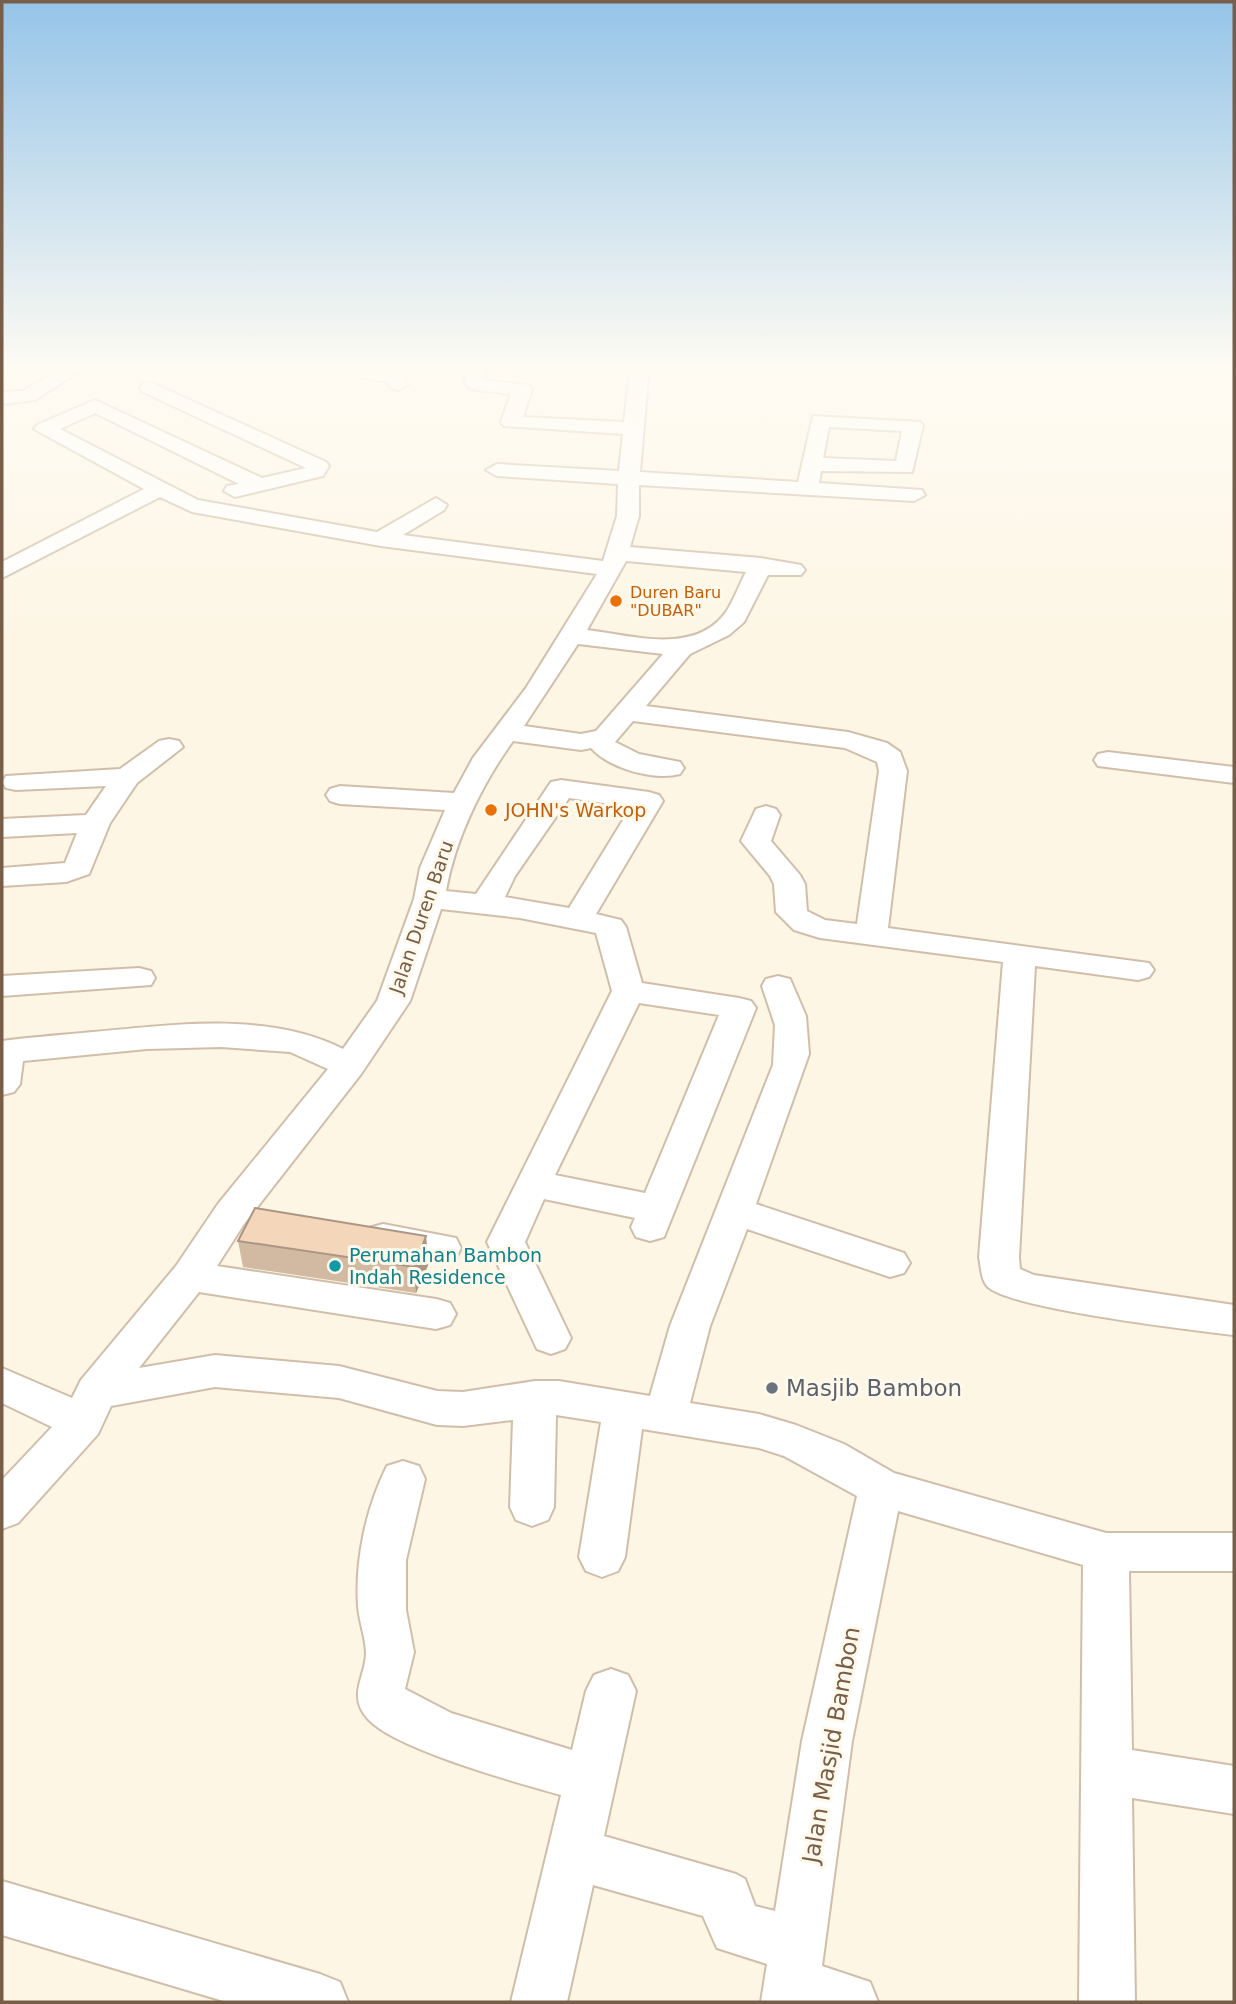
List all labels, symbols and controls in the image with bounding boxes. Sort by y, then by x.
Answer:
place label: Duren Baru "DUBAR" [630,583,721,620]
marker: Duren Baru "DUBAR" [608,593,624,609]
place label: JOHN's Warkop [504,799,646,821]
marker: JOHN's Warkop [483,802,499,818]
street label: Jalan Duren Baru [384,837,458,997]
place label: Perumahan Bambon Indah Residence [349,1244,542,1288]
marker: Perumahan Bambon Indah Residence [327,1258,343,1274]
place label: Masjib Bambon [786,1375,962,1401]
marker: Masjib Bambon [764,1380,780,1396]
street label: Jalan Masjid Bambon [797,1625,865,1867]

